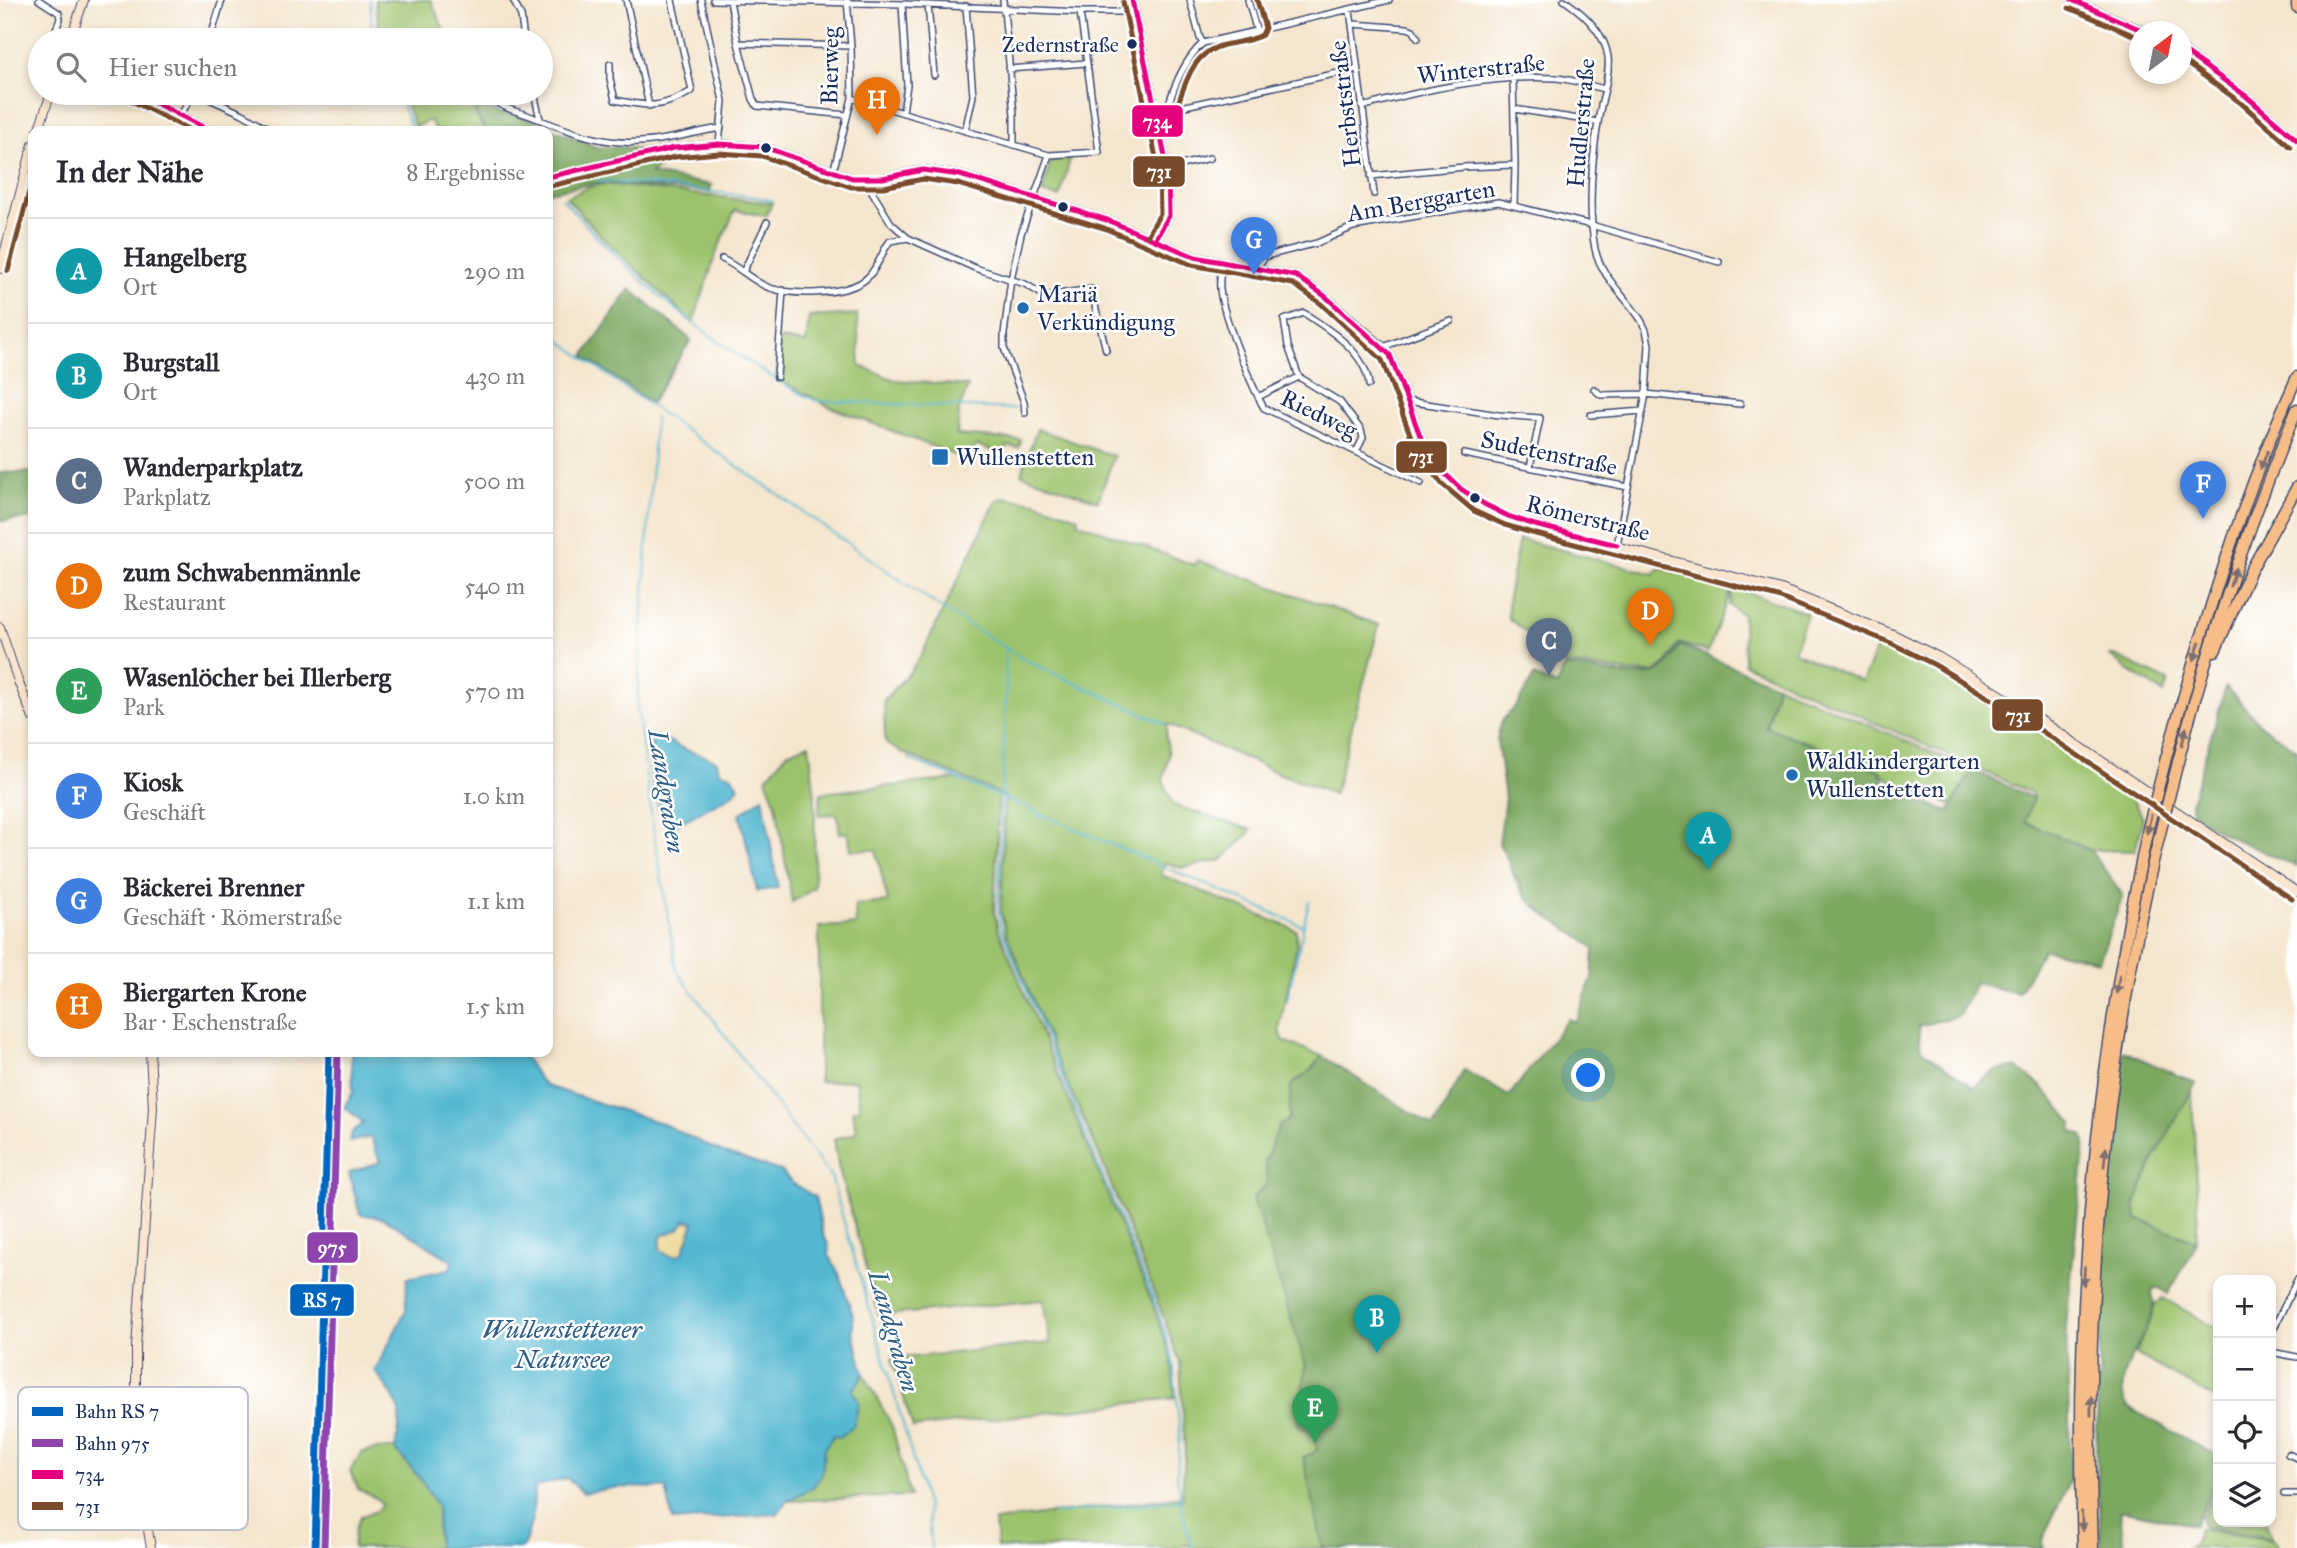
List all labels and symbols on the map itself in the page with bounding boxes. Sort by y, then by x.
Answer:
north arrow [2129,21,2192,84]
street label: Bierweg [814,26,846,105]
place label: Zedernstraße [1002,31,1119,58]
marker: Zedernstraße [1125,37,1139,51]
street label: Herbststraße [1322,39,1368,169]
street label: Winterstraße [1415,47,1547,91]
street label: Hudlerstraße [1560,57,1602,189]
pin: H [854,77,900,135]
line badge: 734 [1131,104,1184,138]
text: 734 [1143,110,1173,134]
unlabelled marker [759,141,773,155]
line badge: 731 [1132,155,1186,188]
text: 731 [1146,160,1172,184]
street label: Am Berggarten [1344,173,1497,229]
unlabelled marker [1056,200,1070,214]
pin: G [1231,217,1277,275]
place label: Mariä Verkündigung [1036,279,1176,337]
marker: Mariä Verkündigung [1015,300,1031,316]
street label: Riedweg [1276,383,1363,446]
street label: Sudetenstraße [1478,424,1620,482]
line badge: 731 [1395,440,1448,474]
place label: Wullenstetten [956,442,1094,472]
text: 731 [1408,445,1434,469]
marker: Wullenstetten [930,447,950,467]
one-way arrow [2258,449,2269,470]
pin: F [2180,461,2226,519]
street label: Römerstraße [1523,488,1653,548]
unlabelled marker [1468,491,1482,505]
one-way arrow [2228,566,2239,587]
pin: D [1627,588,1673,646]
pin: C [1526,618,1572,676]
one-way arrow [2192,640,2202,661]
line badge: 731 [1991,698,2044,732]
text: 731 [2005,704,2031,728]
water label: Landgraben [641,726,693,856]
one-way arrow [2179,726,2190,748]
place label: Waldkindergarten Wullenstetten [1806,746,1980,804]
marker: Waldkindergarten Wullenstetten [1784,767,1800,783]
pin: A [1685,812,1731,870]
one-way arrow [2143,814,2154,836]
one-way arrow [2112,973,2123,995]
your location [1571,1058,1605,1092]
one-way arrow [2100,1146,2111,1168]
line badge: 975 [306,1231,359,1264]
text: 975 [317,1236,347,1260]
water label: Landgraben [861,1265,927,1396]
one-way arrow [2079,1266,2090,1288]
line badge: RS 7 [289,1283,355,1317]
text: RS 7 [303,1289,341,1312]
pin: B [1354,1295,1400,1353]
water label: Wullenstettener Natursee [482,1313,643,1375]
pin: E [1292,1385,1338,1443]
legend [18,1387,248,1530]
one-way arrow [2085,1395,2097,1417]
text: Bahn RS 7 [75,1400,159,1423]
text: Bahn 975 [75,1432,150,1455]
text: 734 [75,1463,104,1486]
text: 731 [75,1495,100,1518]
one-way arrow [2076,1510,2087,1532]

